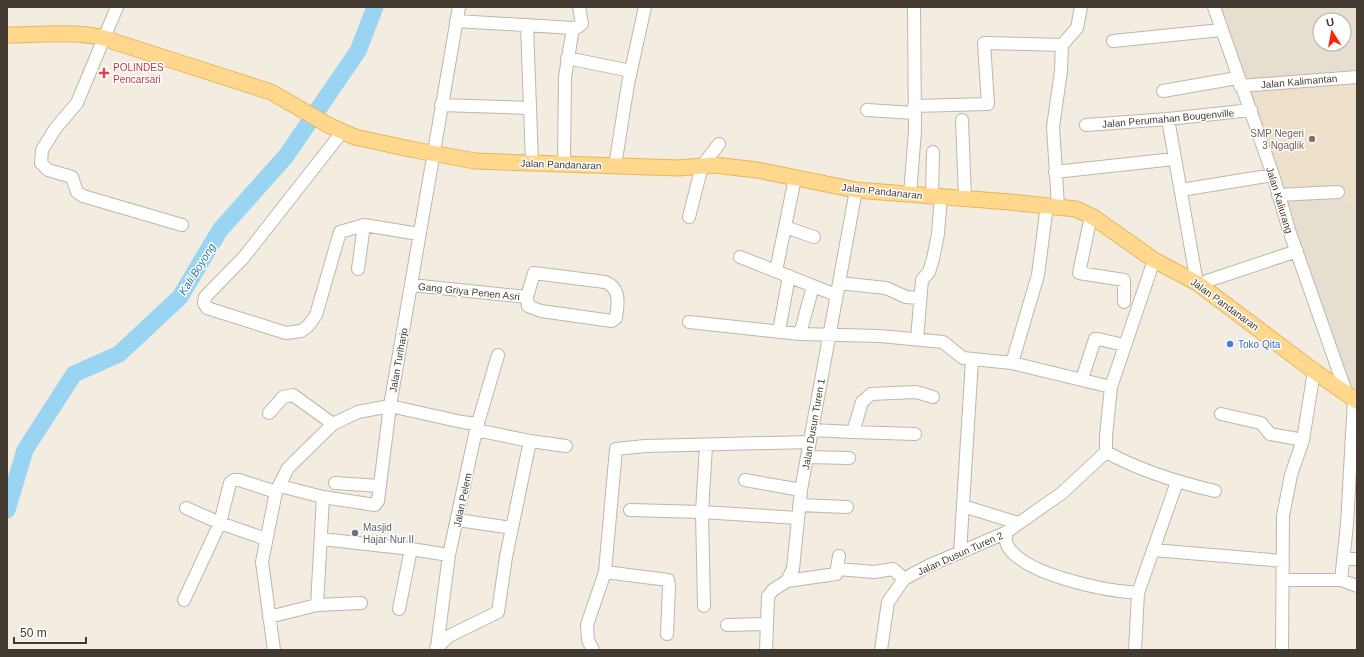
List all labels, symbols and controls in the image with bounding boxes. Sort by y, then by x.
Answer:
north arrow [1312,12,1352,52]
text: U [1325,16,1335,29]
place label: POLINDES Pencarsari [113,62,164,85]
marker: POLINDES Pencarsari [98,67,110,79]
street label: Jalan Kalimantan [1260,73,1338,90]
street label: Jalan Perumahan Bougenville [1101,107,1235,130]
place label: SMP Negeri 3 Ngaglik [1250,128,1305,151]
marker: SMP Negeri 3 Ngaglik [1307,134,1317,144]
street label: Jalan Pandanaran [520,158,602,171]
street label: Jalan Kaliurang [1264,166,1295,235]
street label: Jalan Pandanaran [841,182,923,201]
water label: Kali Boyong [176,240,218,297]
street label: Jalan Pandanaran [1189,276,1261,333]
street label: Gang Griya Penen Asri [418,281,520,302]
street label: Jalan Turiharjo [387,326,410,393]
marker: Toko Qita [1225,339,1235,349]
place label: Toko Qita [1238,339,1281,350]
street label: Jalan Dusun Turen 1 [800,377,827,470]
street label: Jalan Pelem [451,472,474,528]
place label: Masjid Hajar Nur II [363,522,414,545]
marker: Masjid Hajar Nur II [350,528,360,538]
street label: Jalan Dusun Turen 2 [916,529,1005,577]
scale bar [14,619,86,645]
text: 50 m [20,626,47,640]

